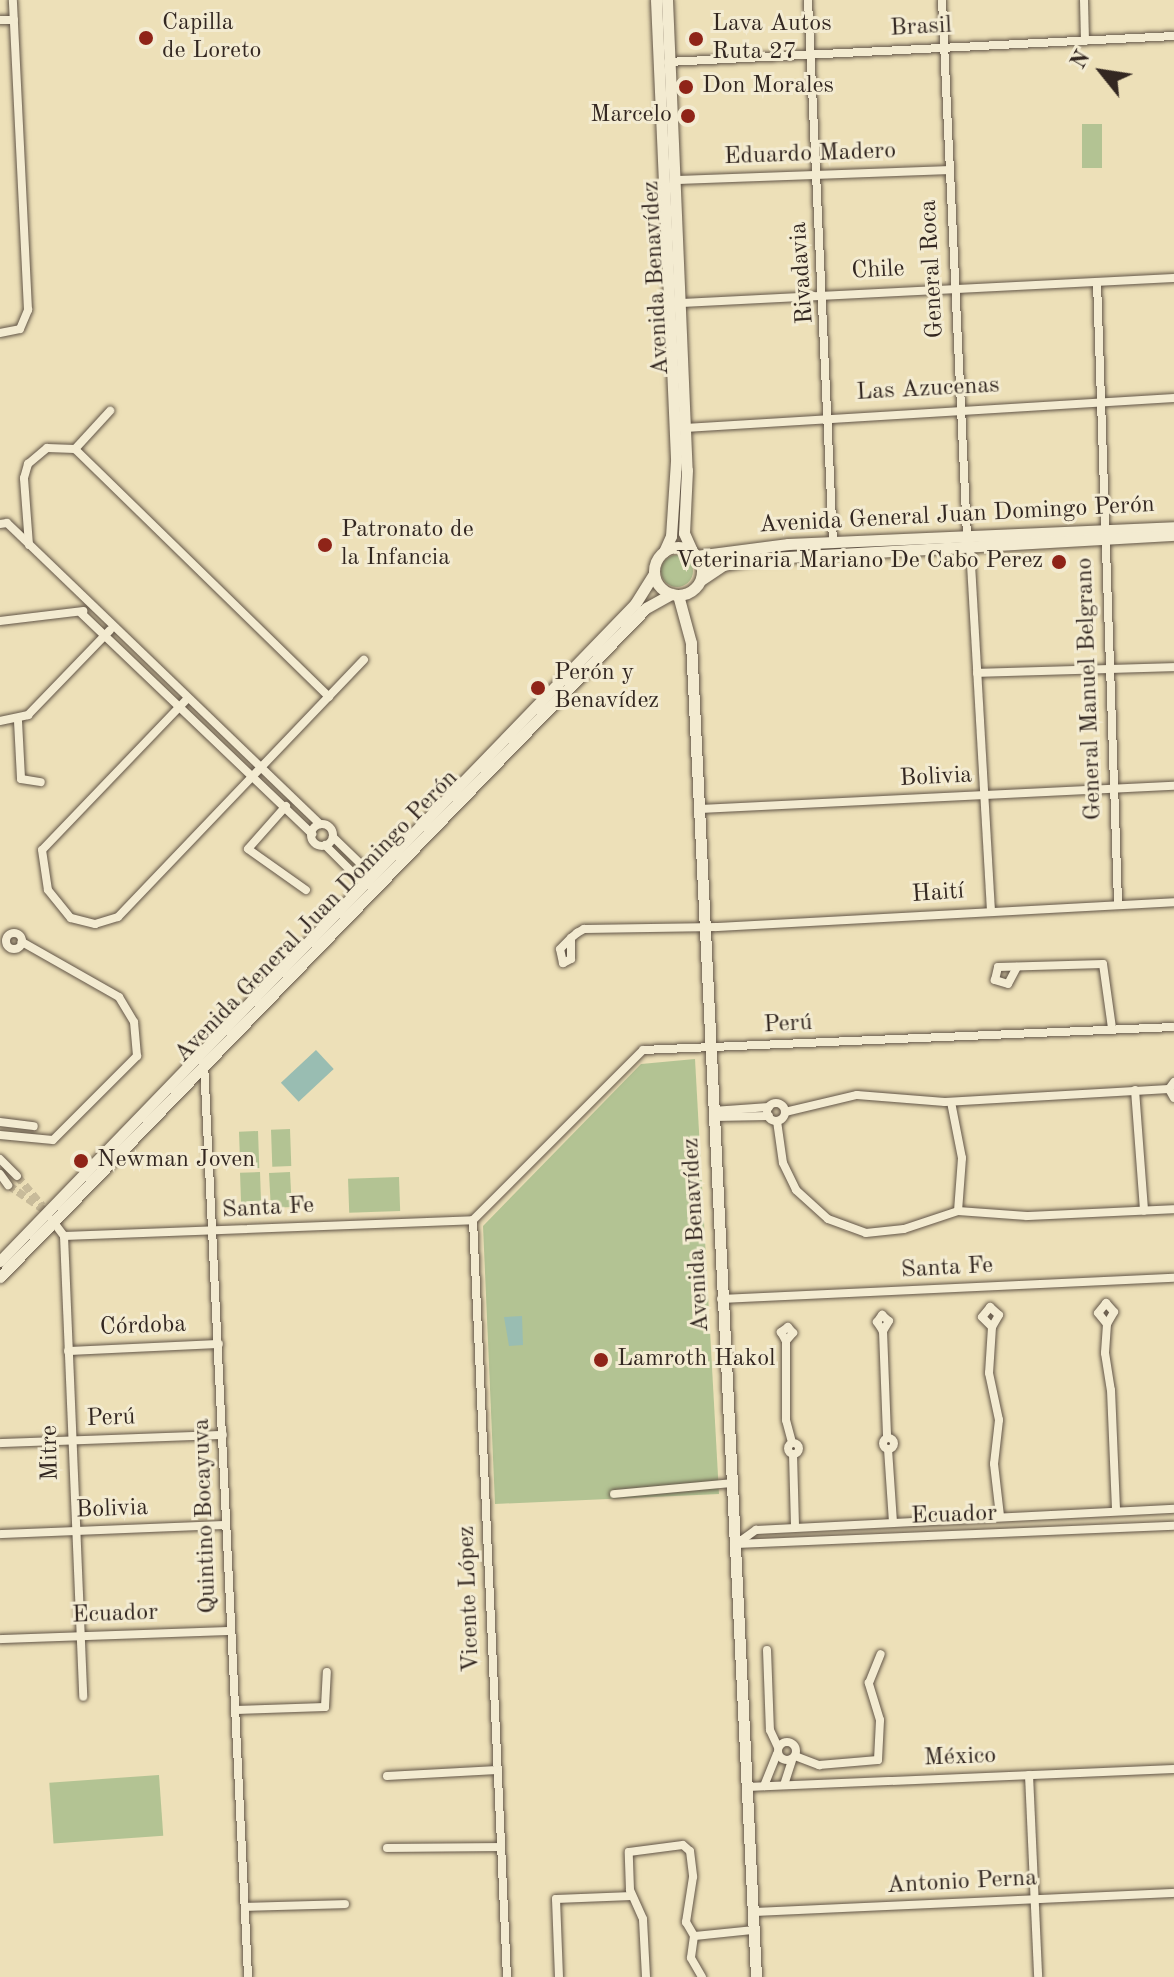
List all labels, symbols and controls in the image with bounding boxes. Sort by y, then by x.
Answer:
place label: Capilla de Loreto [162,10,261,66]
place label: Lava Autos Ruta 27 [712,11,832,67]
street label: Brasil [889,12,953,44]
marker: Capilla de Loreto [137,29,155,47]
marker: Lava Autos Ruta 27 [687,30,705,48]
north arrow [1062,32,1142,112]
text: N [1067,47,1095,73]
place label: Don Morales [702,73,834,101]
marker: Don Morales [677,78,695,96]
place label: Marcelo [590,102,672,130]
marker: Marcelo [679,107,697,125]
street label: Eduardo Madero [724,138,896,172]
street label: Avenida Benavídez [638,180,676,376]
street label: General Roca [915,199,951,339]
street label: Rivadavia [785,221,821,325]
street label: Chile [851,255,905,287]
street label: Las Azucenas [856,372,1000,408]
street label: Avenida General Juan Domingo Perón [759,491,1155,541]
place label: Patronato de la Infancia [341,517,474,573]
marker: Patronato de la Infancia [316,536,334,554]
place label: Veterinaria Mariano De Cabo Perez [676,548,1043,576]
marker: Veterinaria Mariano De Cabo Perez [1050,553,1068,571]
street label: General Manuel Belgrano [1071,557,1109,821]
place label: Perón y Benavídez [554,660,659,716]
marker: Perón y Benavídez [529,679,547,697]
street label: Bolivia [899,762,973,794]
street label: Avenida General Juan Domingo Perón [169,765,465,1069]
street label: Haití [911,878,965,910]
street label: Perú [763,1009,813,1041]
street label: Avenida Benavídez [678,1137,716,1333]
place label: Newman Joven [97,1147,255,1175]
marker: Newman Joven [72,1152,90,1170]
street label: Santa Fe [221,1192,315,1226]
street label: Santa Fe [900,1252,994,1286]
street label: Córdoba [99,1311,187,1343]
place label: Lamroth Hakol [617,1346,776,1374]
marker: Lamroth Hakol [592,1351,610,1369]
street label: Perú [86,1404,136,1434]
street label: Quintino Bocayuva [188,1418,224,1614]
street label: Mitre [36,1425,66,1481]
street label: Bolivia [75,1494,149,1526]
street label: Ecuador [911,1500,997,1532]
street label: Vicente López [453,1525,487,1673]
street label: Ecuador [72,1599,158,1631]
street label: México [923,1742,997,1774]
street label: Antonio Perna [886,1865,1038,1901]

